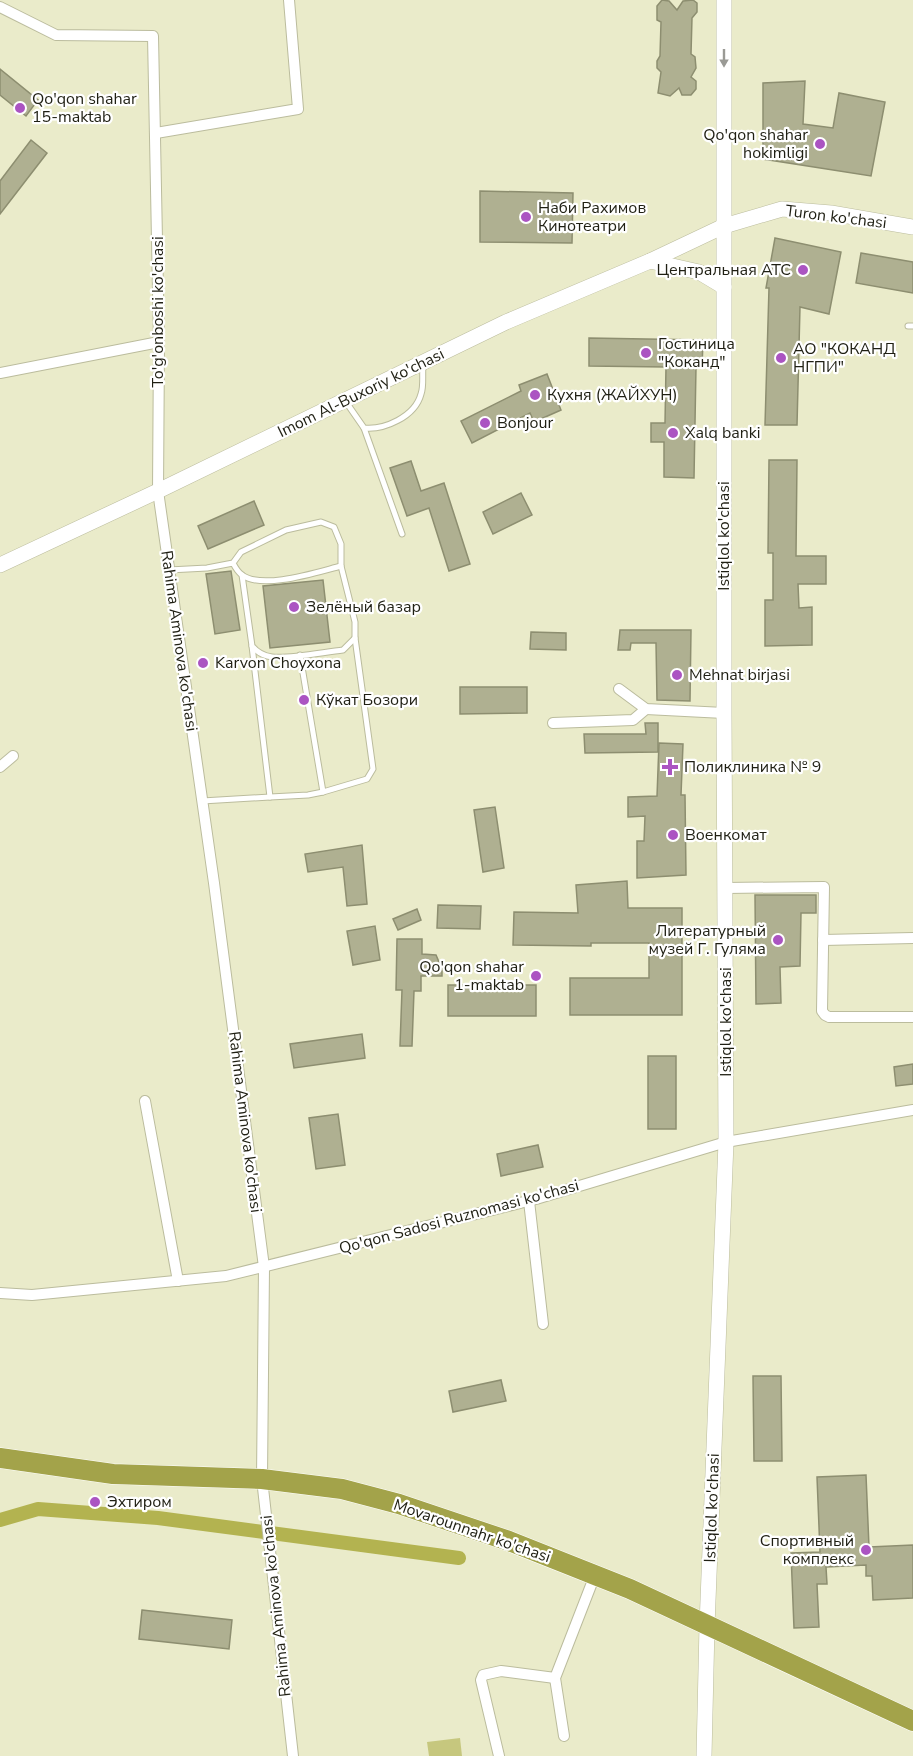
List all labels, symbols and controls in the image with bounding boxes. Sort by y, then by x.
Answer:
one-way arrow [720,49,729,68]
place label: Qo'qon shahar 15-maktab [32,88,137,128]
marker: Qo'qon shahar 15-maktab [13,101,27,115]
place label: Qo'qon shahar hokimligi [703,124,808,164]
marker: Qo'qon shahar hokimligi [813,137,827,151]
place label: Наби Рахимов Кинотеатри [538,197,646,237]
street label: Turon ko'chasi [784,200,888,234]
marker: Наби Рахимов Кинотеатри [519,210,533,224]
street label: To'g'onboshi ko'chasi [147,236,169,388]
place label: Центральная АТС [656,259,791,281]
marker: Центральная АТС [796,263,810,277]
place label: Гостиница "Коканд" [658,333,735,373]
place label: АО "КОКАНД НГПИ" [793,338,896,378]
street label: Imom Al-Buxoriy ko'chasi [274,343,448,443]
marker: Гостиница "Коканд" [639,346,653,360]
marker: АО "КОКАНД НГПИ" [774,351,788,365]
place label: Кухня (ЖАЙХУН) [547,384,678,406]
marker: Кухня (ЖАЙХУН) [528,388,542,402]
place label: Bonjour [497,412,553,434]
marker: Bonjour [478,416,492,430]
place label: Xalq banki [685,422,761,444]
marker: Xalq banki [666,426,680,440]
street label: Istiqlol ko'chasi [713,481,735,591]
street label: Rahima Aminova ko'chasi [155,549,203,733]
place label: Зелёный базар [306,596,421,618]
marker: Зелёный базар [287,600,301,614]
place label: Karvon Choyxona [215,652,341,674]
marker: Karvon Choyxona [196,656,210,670]
place label: Mehnat birjasi [689,664,790,686]
marker: Mehnat birjasi [670,668,684,682]
place label: Кўкат Бозори [316,689,418,711]
marker: Кўкат Бозори [297,693,311,707]
place label: Поликлиника № 9 [684,756,821,778]
marker: Поликлиника № 9 [661,758,679,776]
place label: Военкомат [685,824,768,846]
marker: Военкомат [666,828,680,842]
place label: Литературный музей Г. Гуляма [648,920,766,960]
marker: Литературный музей Г. Гуляма [771,933,785,947]
place label: Qo'qon shahar 1-maktab [419,956,524,996]
street label: Istiqlol ko'chasi [715,967,737,1077]
marker: Qo'qon shahar 1-maktab [529,969,543,983]
street label: Rahima Aminova ko'chasi [223,1030,267,1214]
street label: Qo'qon Sadosi Ruznomasi ko'chasi [337,1174,581,1260]
street label: Istiqlol ko'chasi [699,1453,725,1563]
place label: Эхтиром [107,1491,172,1513]
street label: Movarounnahr ko'chasi [391,1494,553,1568]
marker: Эхтиром [88,1495,102,1509]
street label: Rahima Aminova ko'chasi [256,1514,296,1698]
place label: Спортивный комплекс [760,1530,854,1570]
marker: Спортивный комплекс [859,1543,873,1557]

